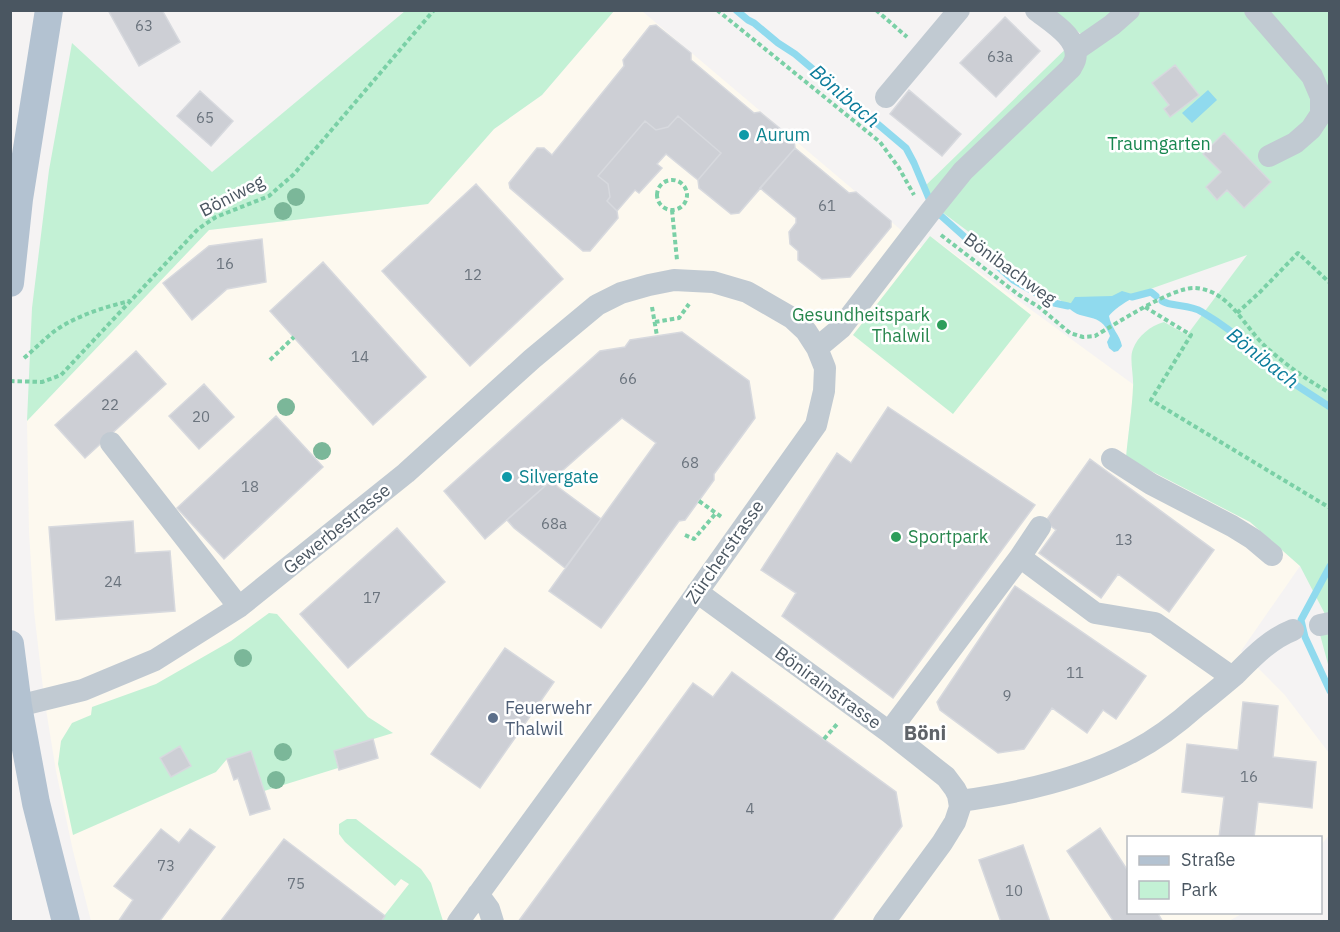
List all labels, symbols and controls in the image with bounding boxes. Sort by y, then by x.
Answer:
house number: 63 [135,16,153,35]
house number: 63a [987,47,1013,66]
water label: Bönibach [805,58,886,133]
house number: 65 [196,108,214,127]
place label: Aurum [756,123,810,146]
marker: Aurum [737,128,751,142]
park label: Traumgarten [1107,132,1211,155]
street label: Böniweg [196,169,268,222]
house number: 61 [818,196,836,215]
street label: Bönibachweg [959,227,1062,310]
house number: 16 [216,254,234,273]
house number: 12 [464,265,482,284]
place label: Gesundheitspark Thalwil [792,303,931,347]
marker: Gesundheitspark Thalwil [935,318,949,332]
water label: Bönibach [1222,321,1305,394]
house number: 14 [351,347,369,366]
house number: 66 [619,369,637,388]
house number: 22 [101,395,119,414]
house number: 20 [192,407,210,426]
house number: 68 [681,453,699,472]
place label: Silvergate [519,465,599,488]
marker: Silvergate [500,470,514,484]
house number: 18 [241,477,259,496]
street label: Gewerbestrasse [278,478,395,579]
street label: Zürcherstrasse [680,495,769,608]
house number: 68a [541,514,567,533]
place label: Sportpark [908,525,989,548]
marker: Sportpark [889,530,903,544]
house number: 13 [1115,530,1133,549]
house number: 24 [104,572,122,591]
house number: 17 [363,588,381,607]
street label: Bönirainstrasse [771,641,886,734]
house number: 11 [1066,663,1084,682]
house number: 9 [1002,686,1012,705]
place label: Feuerwehr Thalwil [505,696,592,740]
marker: Feuerwehr Thalwil [486,711,500,725]
district label: Böni [904,719,946,746]
house number: 16 [1240,767,1258,786]
house number: 4 [745,799,755,818]
legend [1127,836,1322,914]
text: Straße [1181,848,1235,871]
house number: 73 [157,856,175,875]
house number: 75 [287,874,305,893]
text: Park [1181,878,1218,901]
house number: 10 [1005,881,1023,900]

